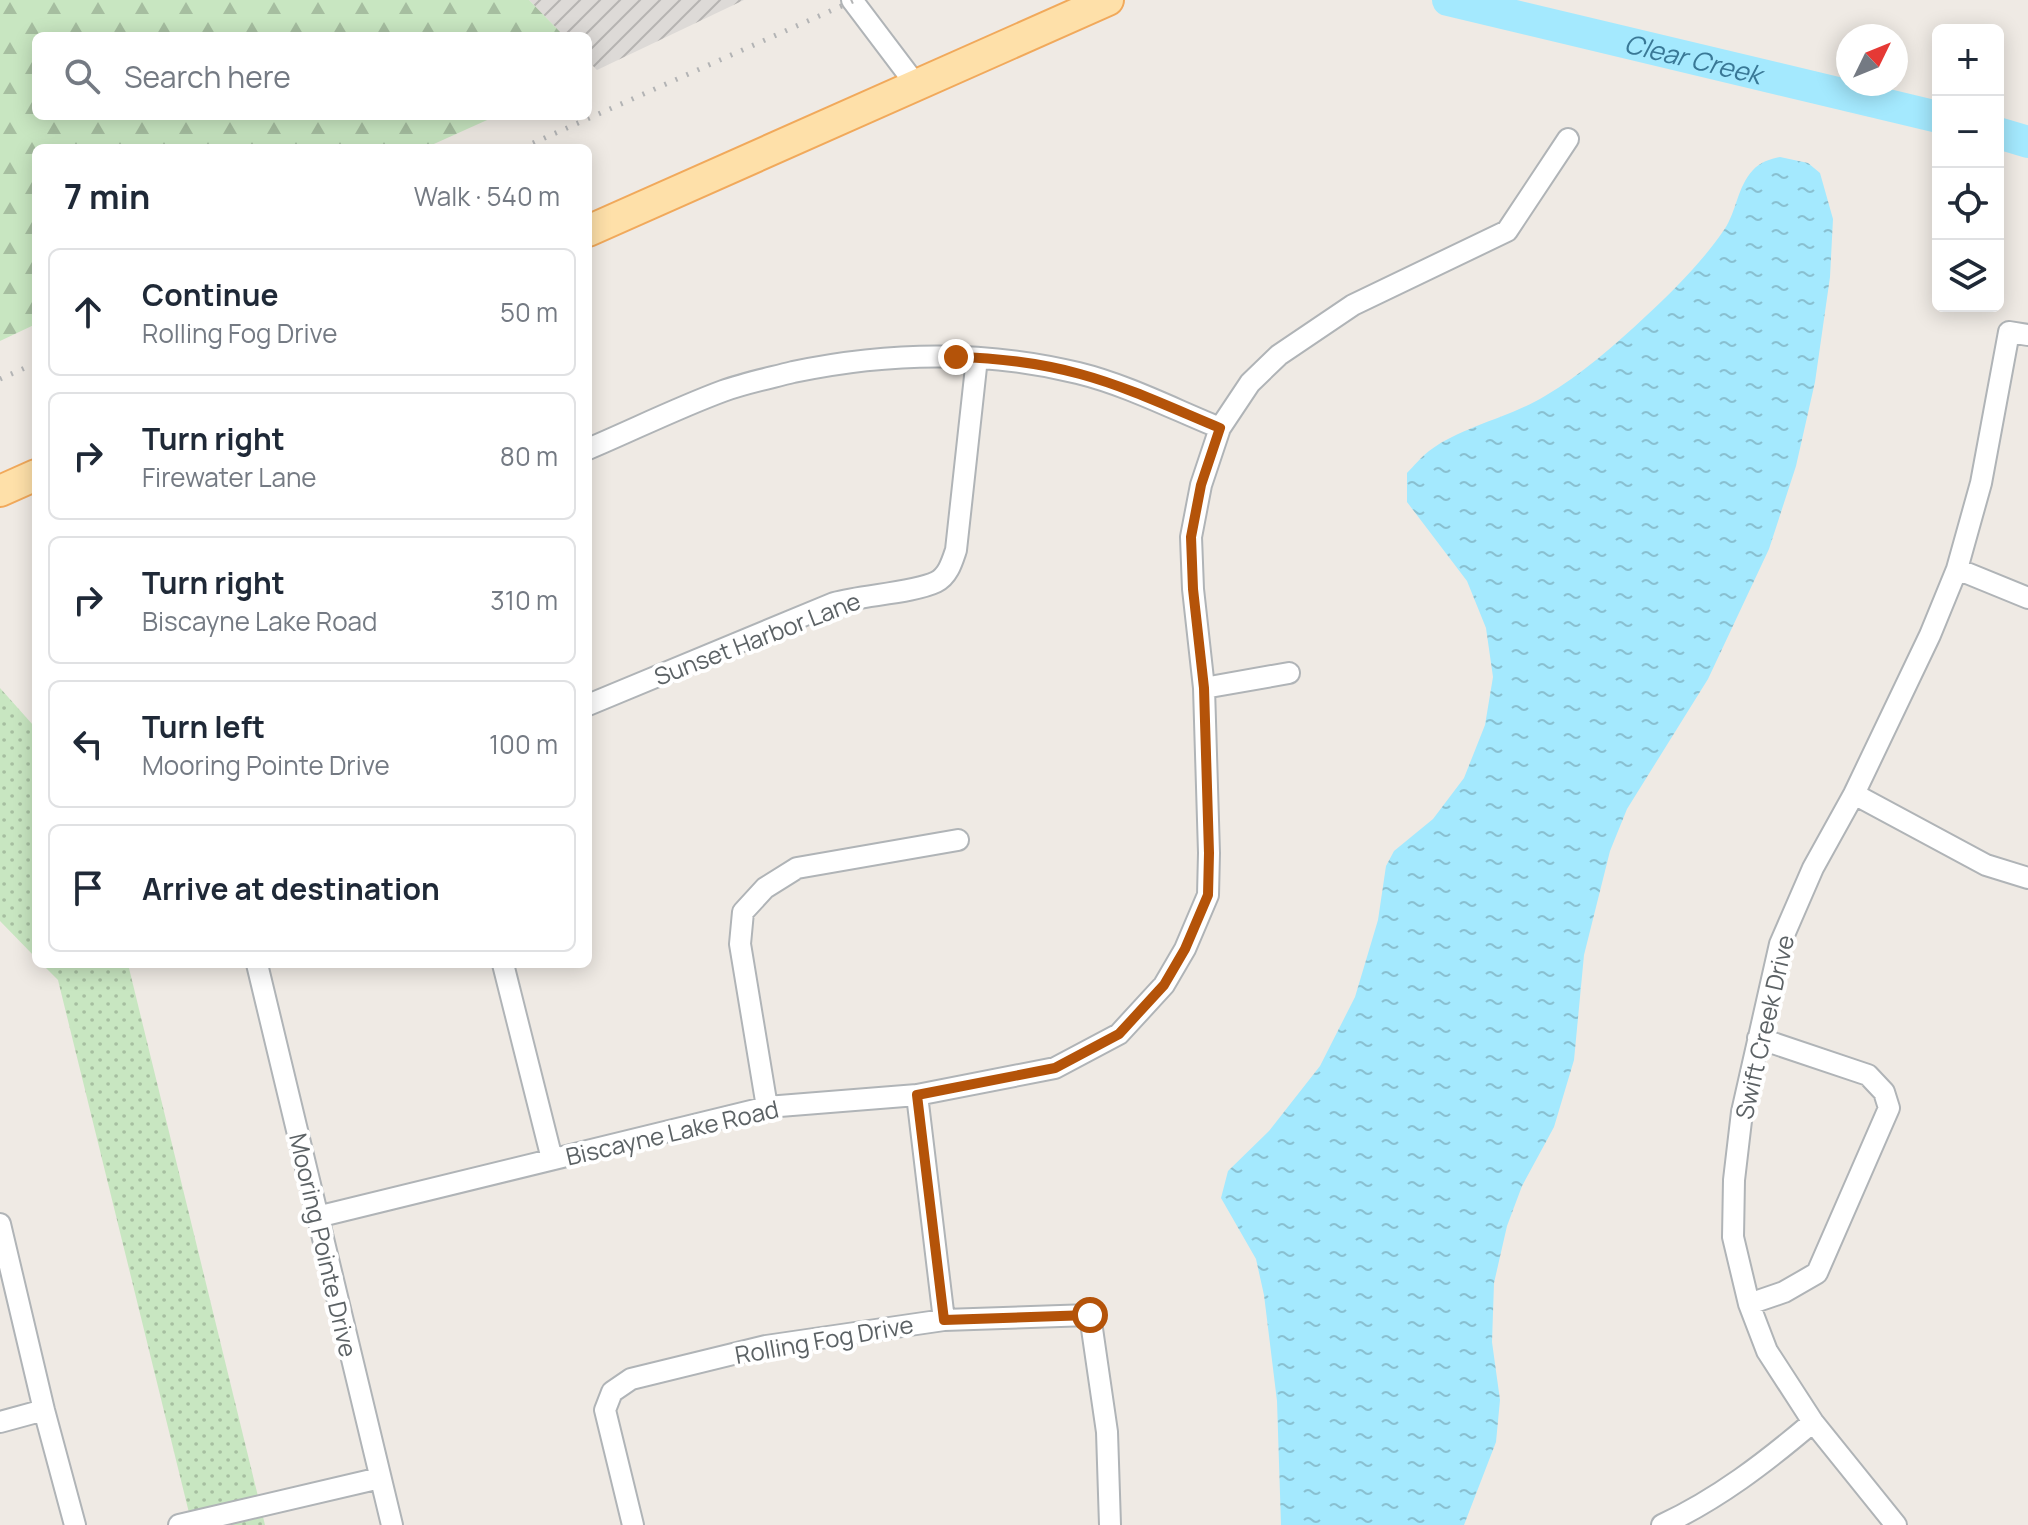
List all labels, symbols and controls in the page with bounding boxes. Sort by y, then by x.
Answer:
north arrow [1836,24,1908,96]
map controls [1932,24,2004,312]
button: + [1932,24,2004,96]
water label: Clear Creek [1621,25,1769,93]
search box [32,32,592,120]
icon: search [60,54,104,98]
text: Search here [124,56,291,97]
button: − [1932,96,2004,168]
button: locate [1932,168,2004,240]
text: 7 min [64,173,150,219]
text: Walk · 540 m [414,178,560,214]
button: layers [1932,240,2004,312]
text: Continue [142,274,278,315]
icon: ahead [66,290,110,334]
text: 50 m [500,294,558,330]
text: Rolling Fog Drive [142,315,337,351]
route end [938,339,974,375]
text: Turn right [142,418,285,459]
icon: right [66,434,110,478]
text: 80 m [500,438,558,474]
text: Firewater Lane [142,459,317,495]
text: Turn right [142,562,285,603]
icon: right [66,578,110,622]
text: 310 m [490,582,558,618]
street label: Sunset Harbor Lane [649,583,865,693]
text: Biscayne Lake Road [142,603,377,639]
text: Turn left [142,706,265,747]
icon: left [66,722,110,766]
text: 100 m [489,726,558,762]
text: Mooring Pointe Drive [142,747,390,783]
icon: arrive [66,866,110,910]
text: Arrive at destination [142,868,440,909]
street label: Swift Creek Drive [1727,932,1801,1122]
street label: Biscayne Lake Road [562,1091,782,1173]
street label: Mooring Pointe Drive [282,1130,366,1360]
route start [1072,1297,1108,1333]
street label: Rolling Fog Drive [732,1307,916,1371]

